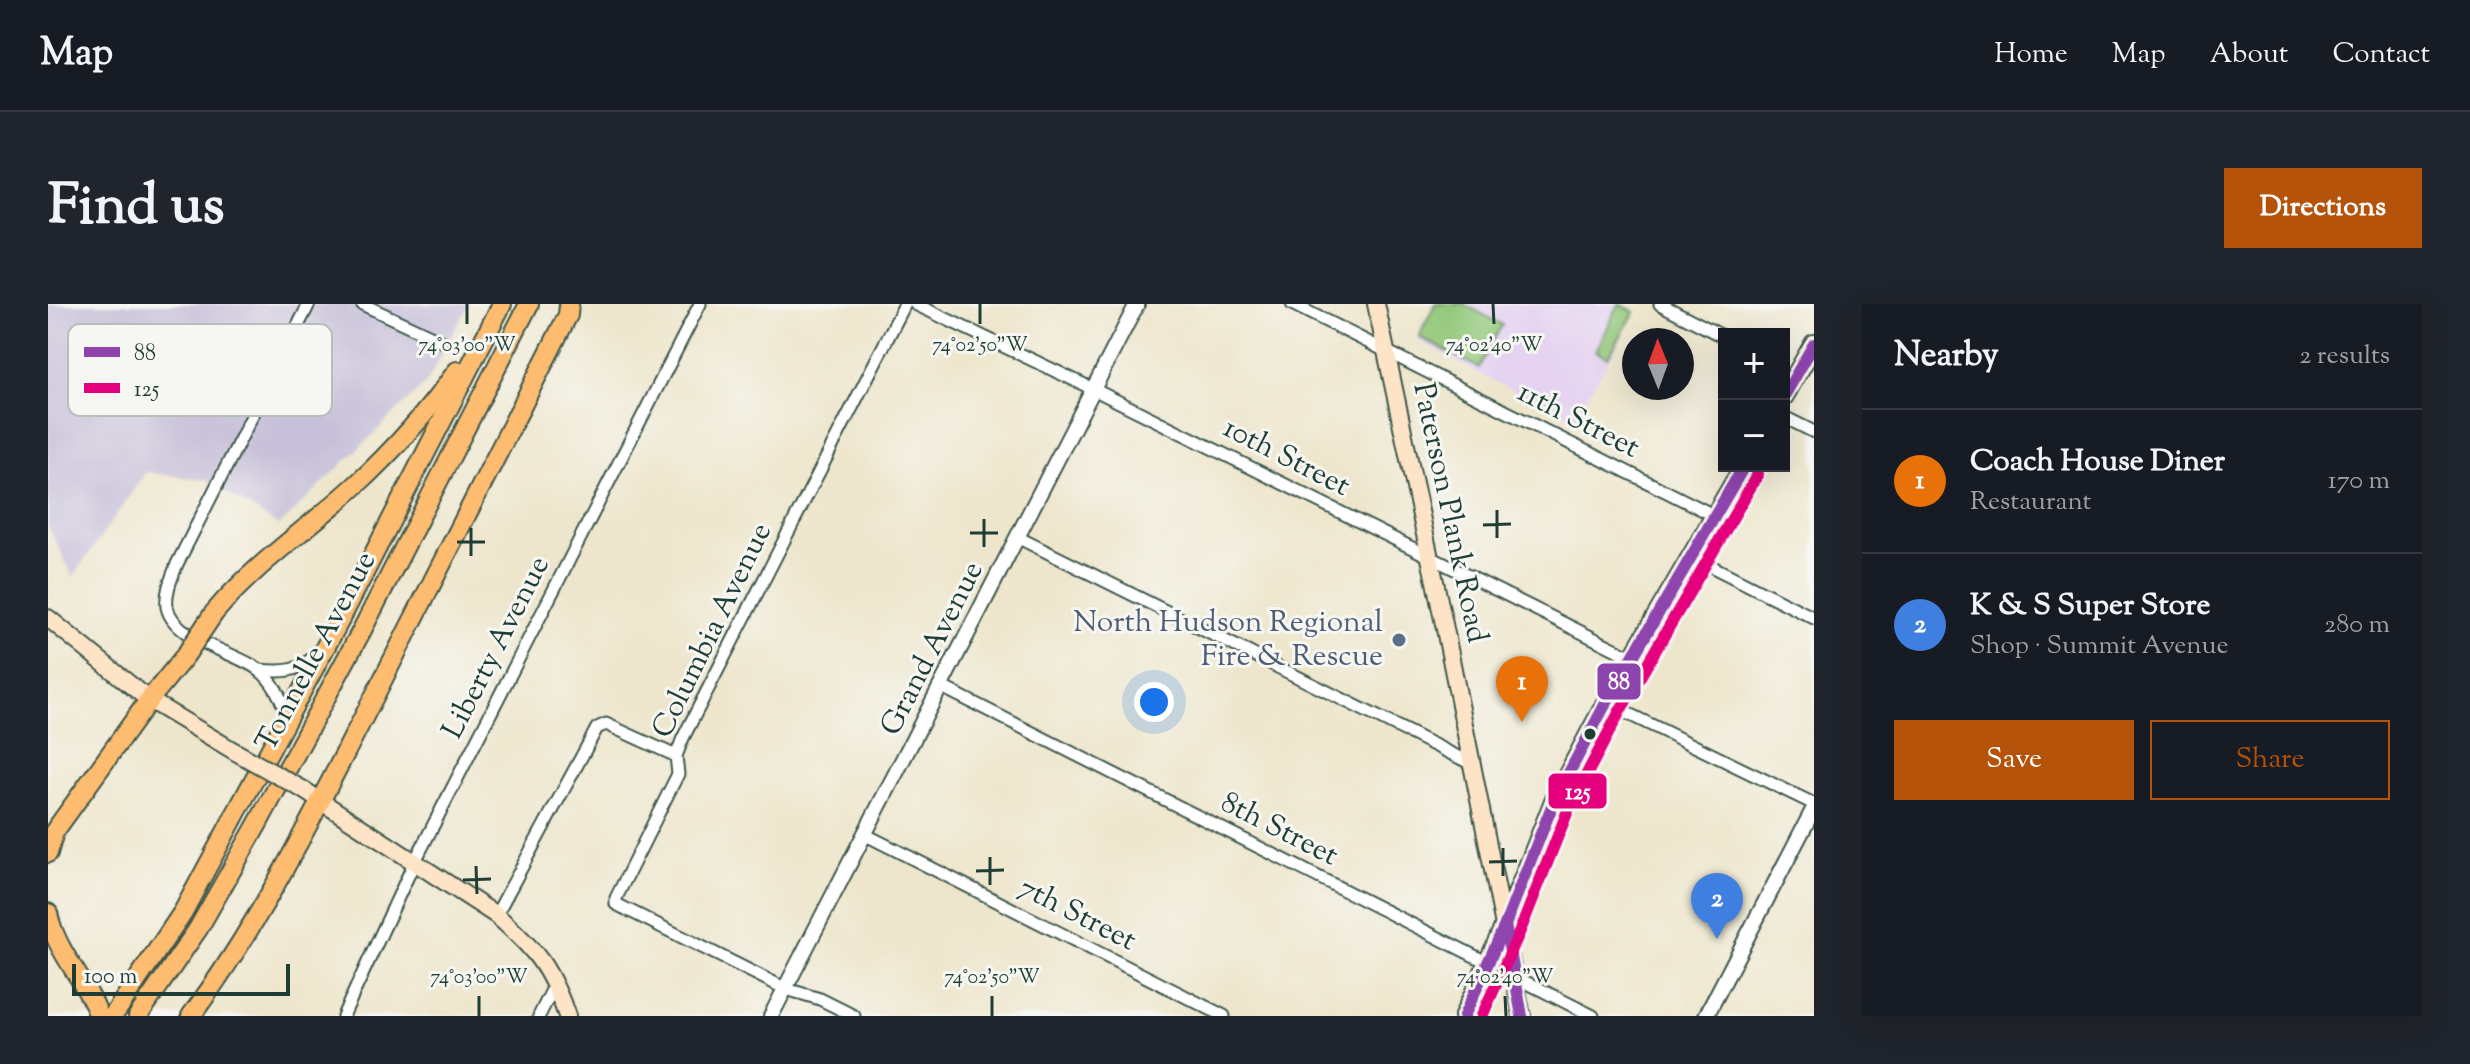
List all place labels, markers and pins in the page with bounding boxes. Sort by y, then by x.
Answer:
place label: North Hudson Regional Fire & Rescue [1073,602,1383,679]
marker: North Hudson Regional Fire & Rescue [1390,631,1408,649]
pin: 1 [1496,656,1548,722]
unlabelled marker [1582,726,1598,742]
pin: 2 [1691,873,1743,939]

